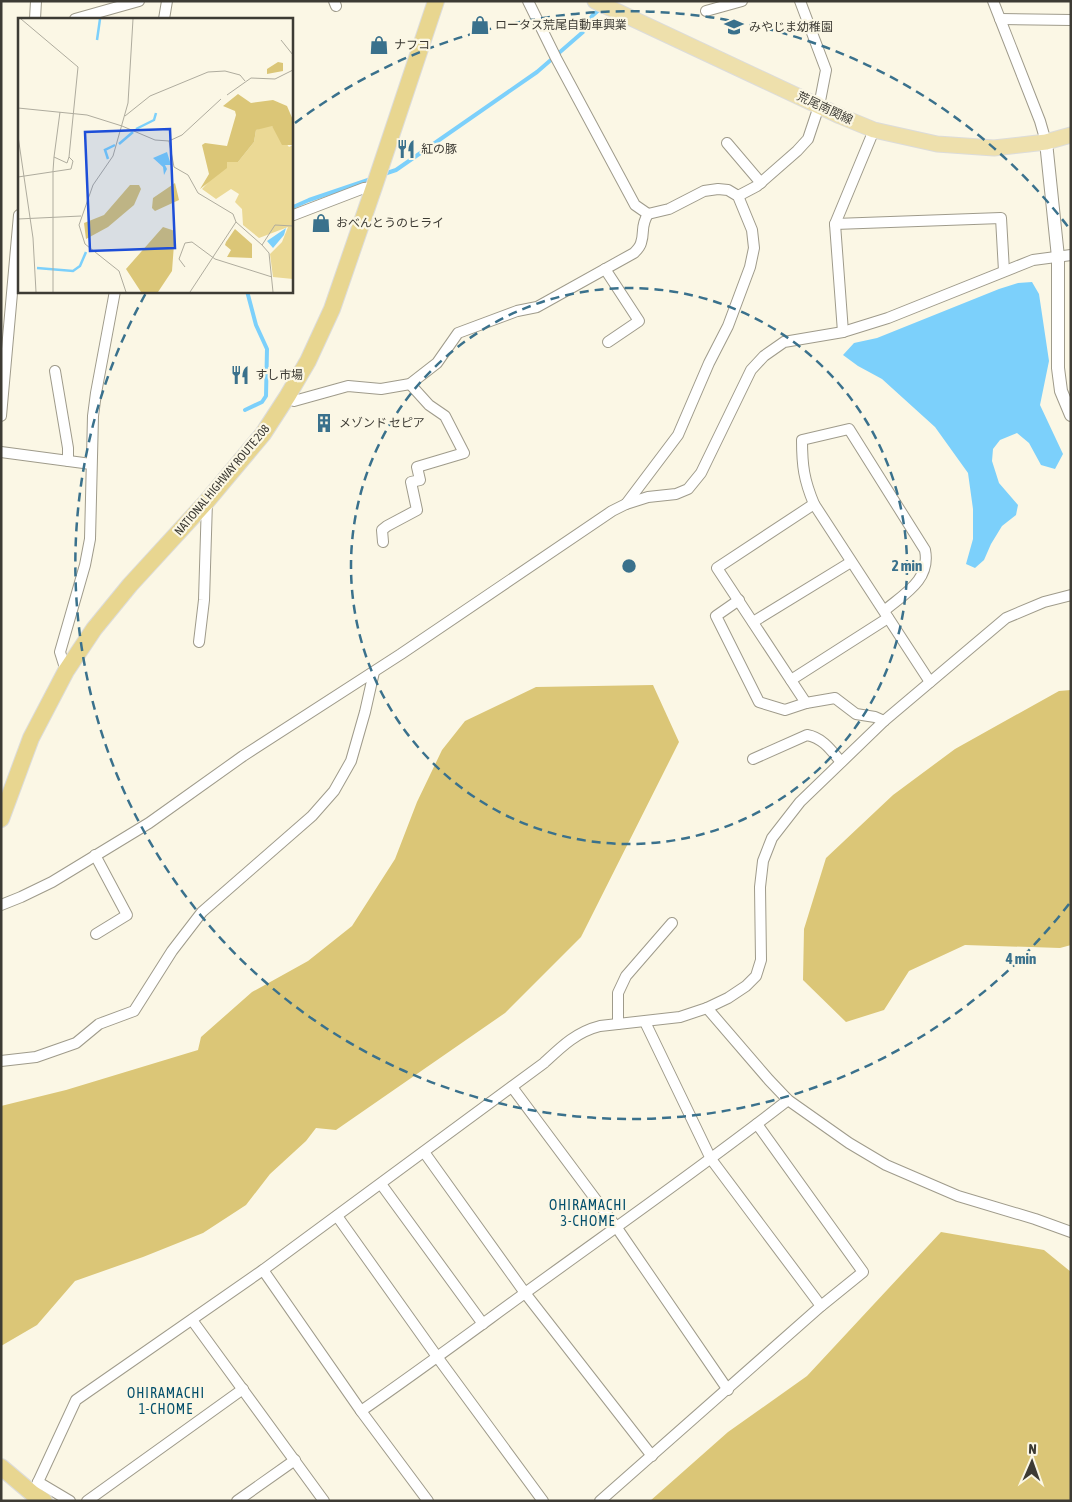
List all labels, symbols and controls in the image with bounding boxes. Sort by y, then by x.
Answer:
shop icon: ロータス荒尾自動車興業 [469,14,491,36]
school or university icon: みやじま幼稚園 [723,16,745,38]
inset map [18,18,292,292]
place label: ロータス荒尾自動車興業 [495,18,627,32]
place label: みやじま幼稚園 [749,20,833,34]
shop icon: ナフコ [368,34,390,56]
place label: ナフコ [394,38,430,52]
street label: 荒尾南関線 [795,89,855,127]
restaurant icon: 紅の豚 [395,138,417,160]
place label: 紅の豚 [421,142,457,156]
shop icon: おべんとうのヒライ [310,212,332,234]
place label: おべんとうのヒライ [336,216,444,230]
restaurant icon: すし市場 [229,364,251,386]
place label: すし市場 [255,368,303,382]
building icon: メゾンド セピア [313,412,335,434]
place label: メゾンド セピア [339,416,425,430]
street label: NATIONAL HIGHWAY ROUTE 208 [172,422,273,538]
centre of rings [620,557,638,575]
text: 2 min [892,557,922,574]
text: 4 min [1005,950,1036,967]
district label: OHIRAMACHI 3-CHOME [549,1197,627,1229]
district label: OHIRAMACHI 1-CHOME [127,1385,205,1417]
north arrow [1007,1437,1057,1487]
text: N [1028,1441,1037,1457]

